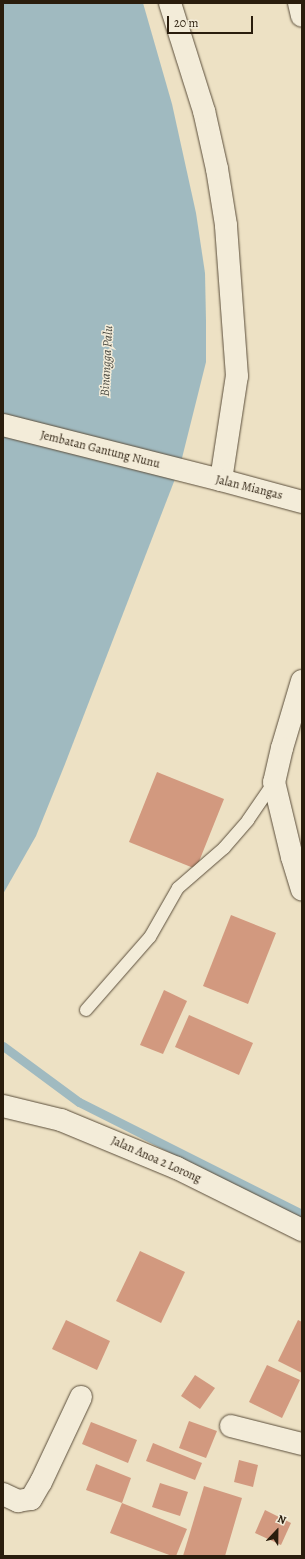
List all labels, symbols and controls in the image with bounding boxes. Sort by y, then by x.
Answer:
scale bar [169,8,255,34]
text: 20 m [174,15,198,31]
water label: Binangga Palu [97,325,117,397]
street label: Jembatan Gantung Nunu [39,428,161,472]
street label: Jalan Miangas [214,473,284,503]
street label: Jalan Anoa 2 Lorong [109,1134,203,1186]
north arrow [257,1511,297,1551]
text: N [275,1511,288,1528]

